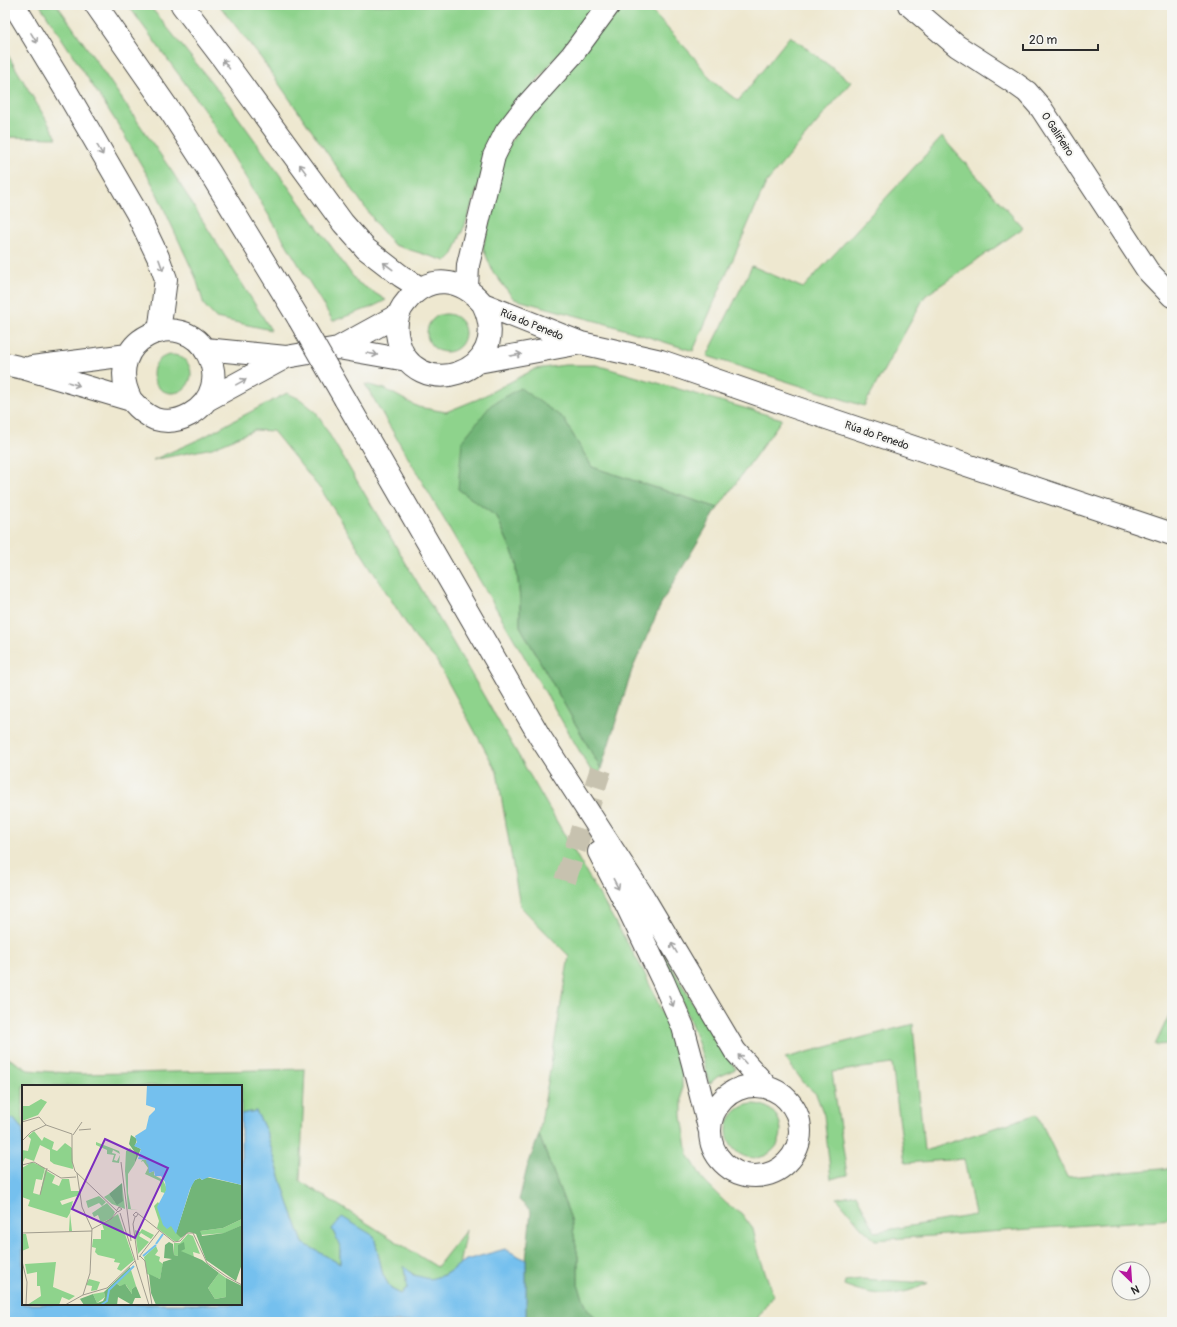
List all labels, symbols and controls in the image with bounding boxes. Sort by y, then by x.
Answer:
scale bar [1023,26,1098,52]
one-way arrow [30,32,38,44]
text: 20 m [1029,33,1058,48]
one-way arrow [222,59,230,70]
street label: O Galiñeiro [1039,110,1077,159]
one-way arrow [96,144,104,156]
one-way arrow [299,163,307,174]
one-way arrow [157,259,165,271]
one-way arrow [383,262,394,270]
street label: Rúa do Penedo [498,306,565,343]
one-way arrow [365,350,378,358]
one-way arrow [509,350,522,358]
one-way arrow [235,377,247,385]
one-way arrow [67,380,80,388]
street label: Rúa do Penedo [843,418,911,453]
one-way arrow [612,877,620,889]
one-way arrow [669,942,677,954]
one-way arrow [668,995,676,1007]
one-way arrow [738,1053,747,1064]
inset map [22,1085,242,1305]
north arrow [1111,1261,1151,1301]
text: N [1128,1282,1141,1297]

